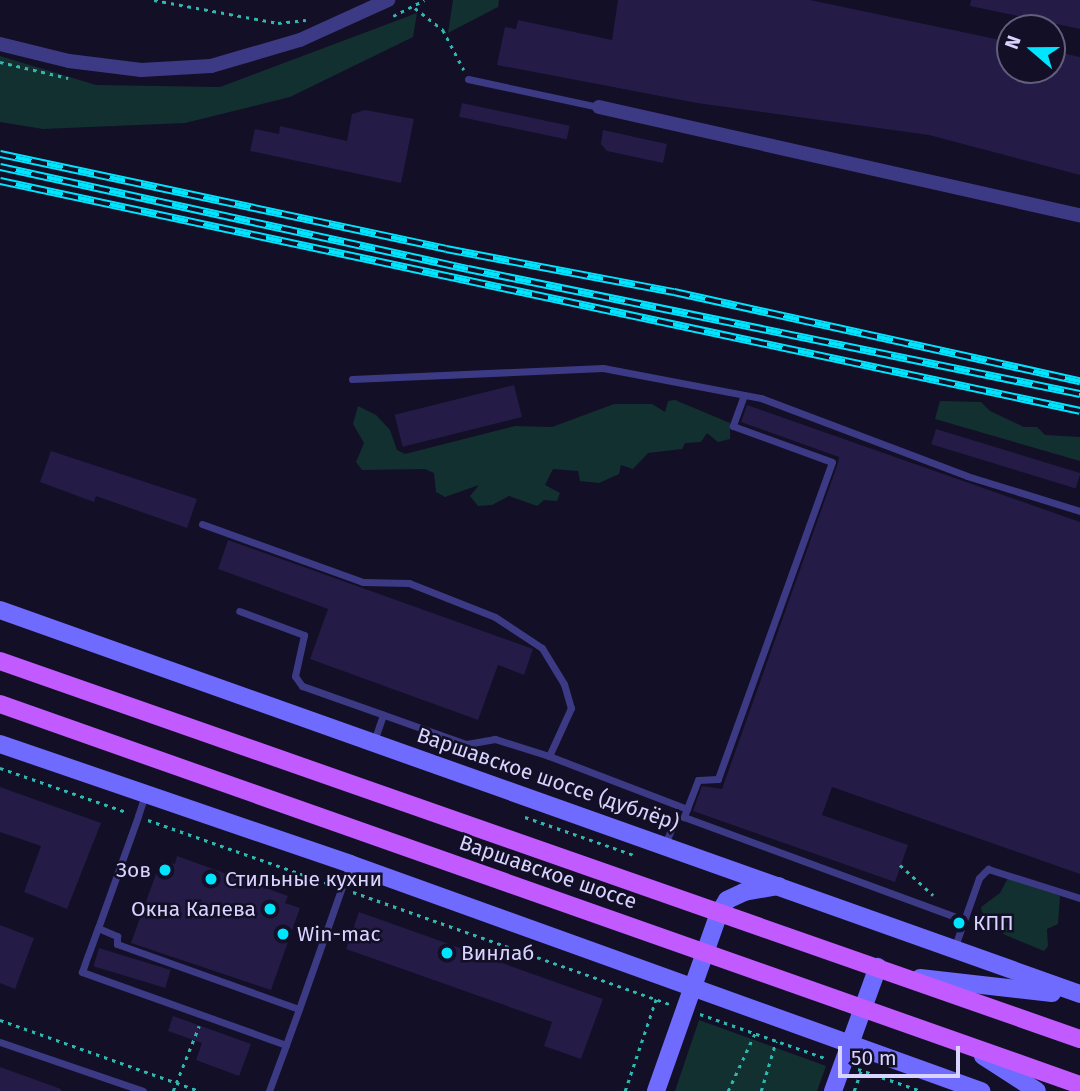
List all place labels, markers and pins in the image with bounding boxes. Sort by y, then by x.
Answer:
place label: Зов [116,857,151,883]
marker: Зов [157,862,173,878]
place label: Стильные кухни [225,866,382,892]
marker: Стильные кухни [203,871,219,887]
place label: Окна Калева [131,896,256,922]
marker: Окна Калева [262,901,278,917]
place label: КПП [973,910,1014,936]
marker: КПП [951,915,967,931]
place label: Win-mac [297,921,380,947]
marker: Win-mac [275,926,291,942]
place label: Винлаб [461,940,534,966]
marker: Винлаб [439,945,455,961]

